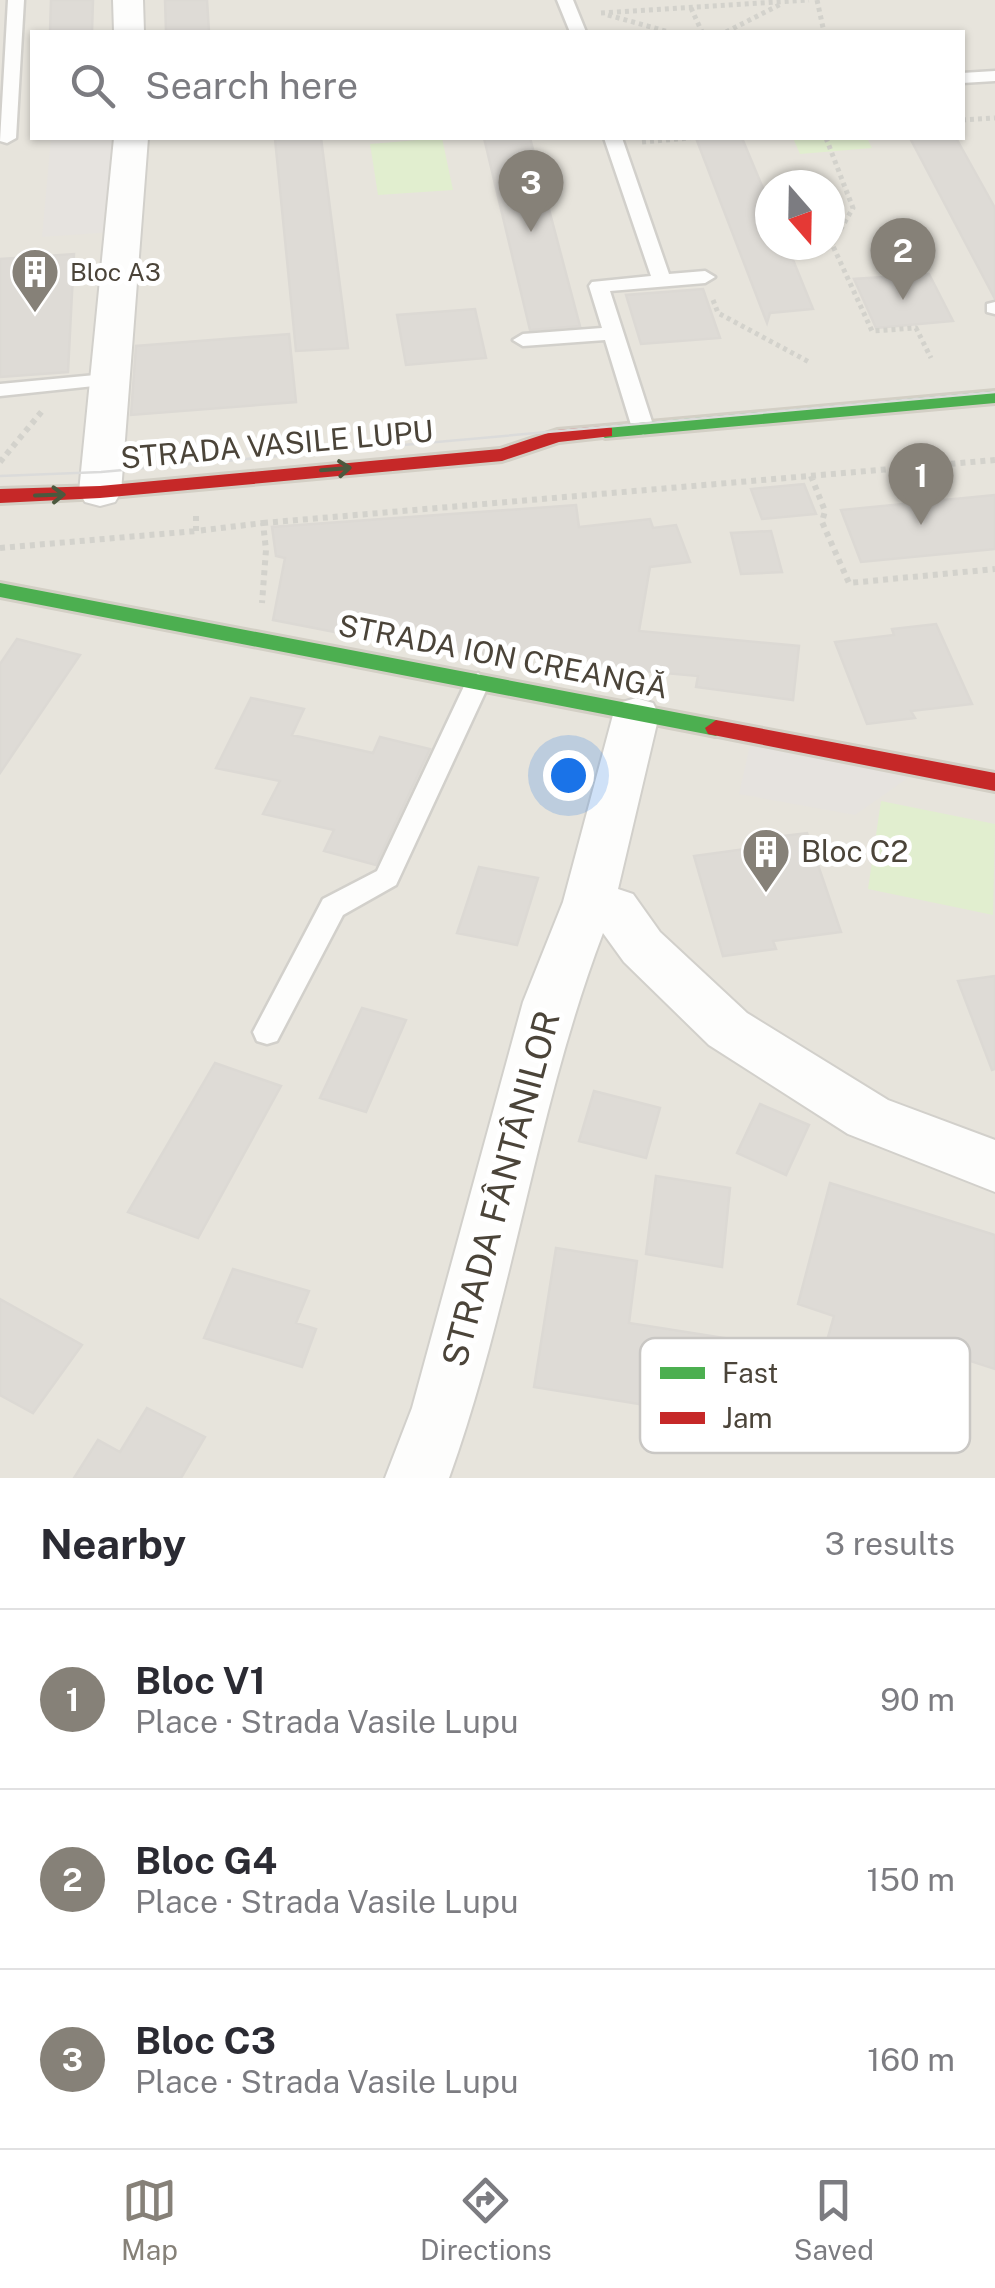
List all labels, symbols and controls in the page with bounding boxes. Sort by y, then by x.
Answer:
search box [30,30,965,140]
icon: search [65,58,120,113]
text: Search here [145,63,358,108]
pin: 3 [498,150,564,232]
north arrow [755,170,845,260]
pin: 2 [870,218,936,300]
building icon: Bloc A3 [9,246,61,314]
place label: Bloc A3 [70,257,161,287]
street label: STRADA VASILE LUPU [119,412,435,476]
pin: 1 [888,442,954,525]
one-way arrow [320,459,352,478]
one-way arrow [34,485,66,504]
street label: STRADA ION CREANGĂ [335,606,671,706]
your location [543,750,594,801]
building icon: Bloc C2 [740,826,792,894]
place label: Bloc C2 [801,833,908,869]
street label: STRADA FÂNTÂNILOR [433,1007,568,1371]
legend [640,1338,970,1453]
text: Fast [722,1356,778,1389]
text: Jam [722,1401,773,1434]
text: Nearby [40,1519,186,1568]
text: 3 results [825,1525,955,1562]
text: Bloc V1 [135,1658,266,1703]
text: 1 [66,1681,79,1718]
text: 90 m [880,1681,955,1718]
text: Place · Strada Vasile Lupu [135,1703,519,1740]
text: Bloc G4 [135,1838,277,1883]
text: 2 [62,1861,83,1898]
text: 150 m [866,1861,955,1898]
text: Place · Strada Vasile Lupu [135,1883,519,1920]
text: Bloc C3 [135,2018,276,2063]
text: 3 [62,2041,83,2078]
text: 160 m [867,2041,955,2078]
text: Place · Strada Vasile Lupu [135,2063,519,2100]
tab: Map [121,2173,178,2266]
tab: Directions [420,2173,552,2266]
tab: Saved [794,2173,874,2266]

